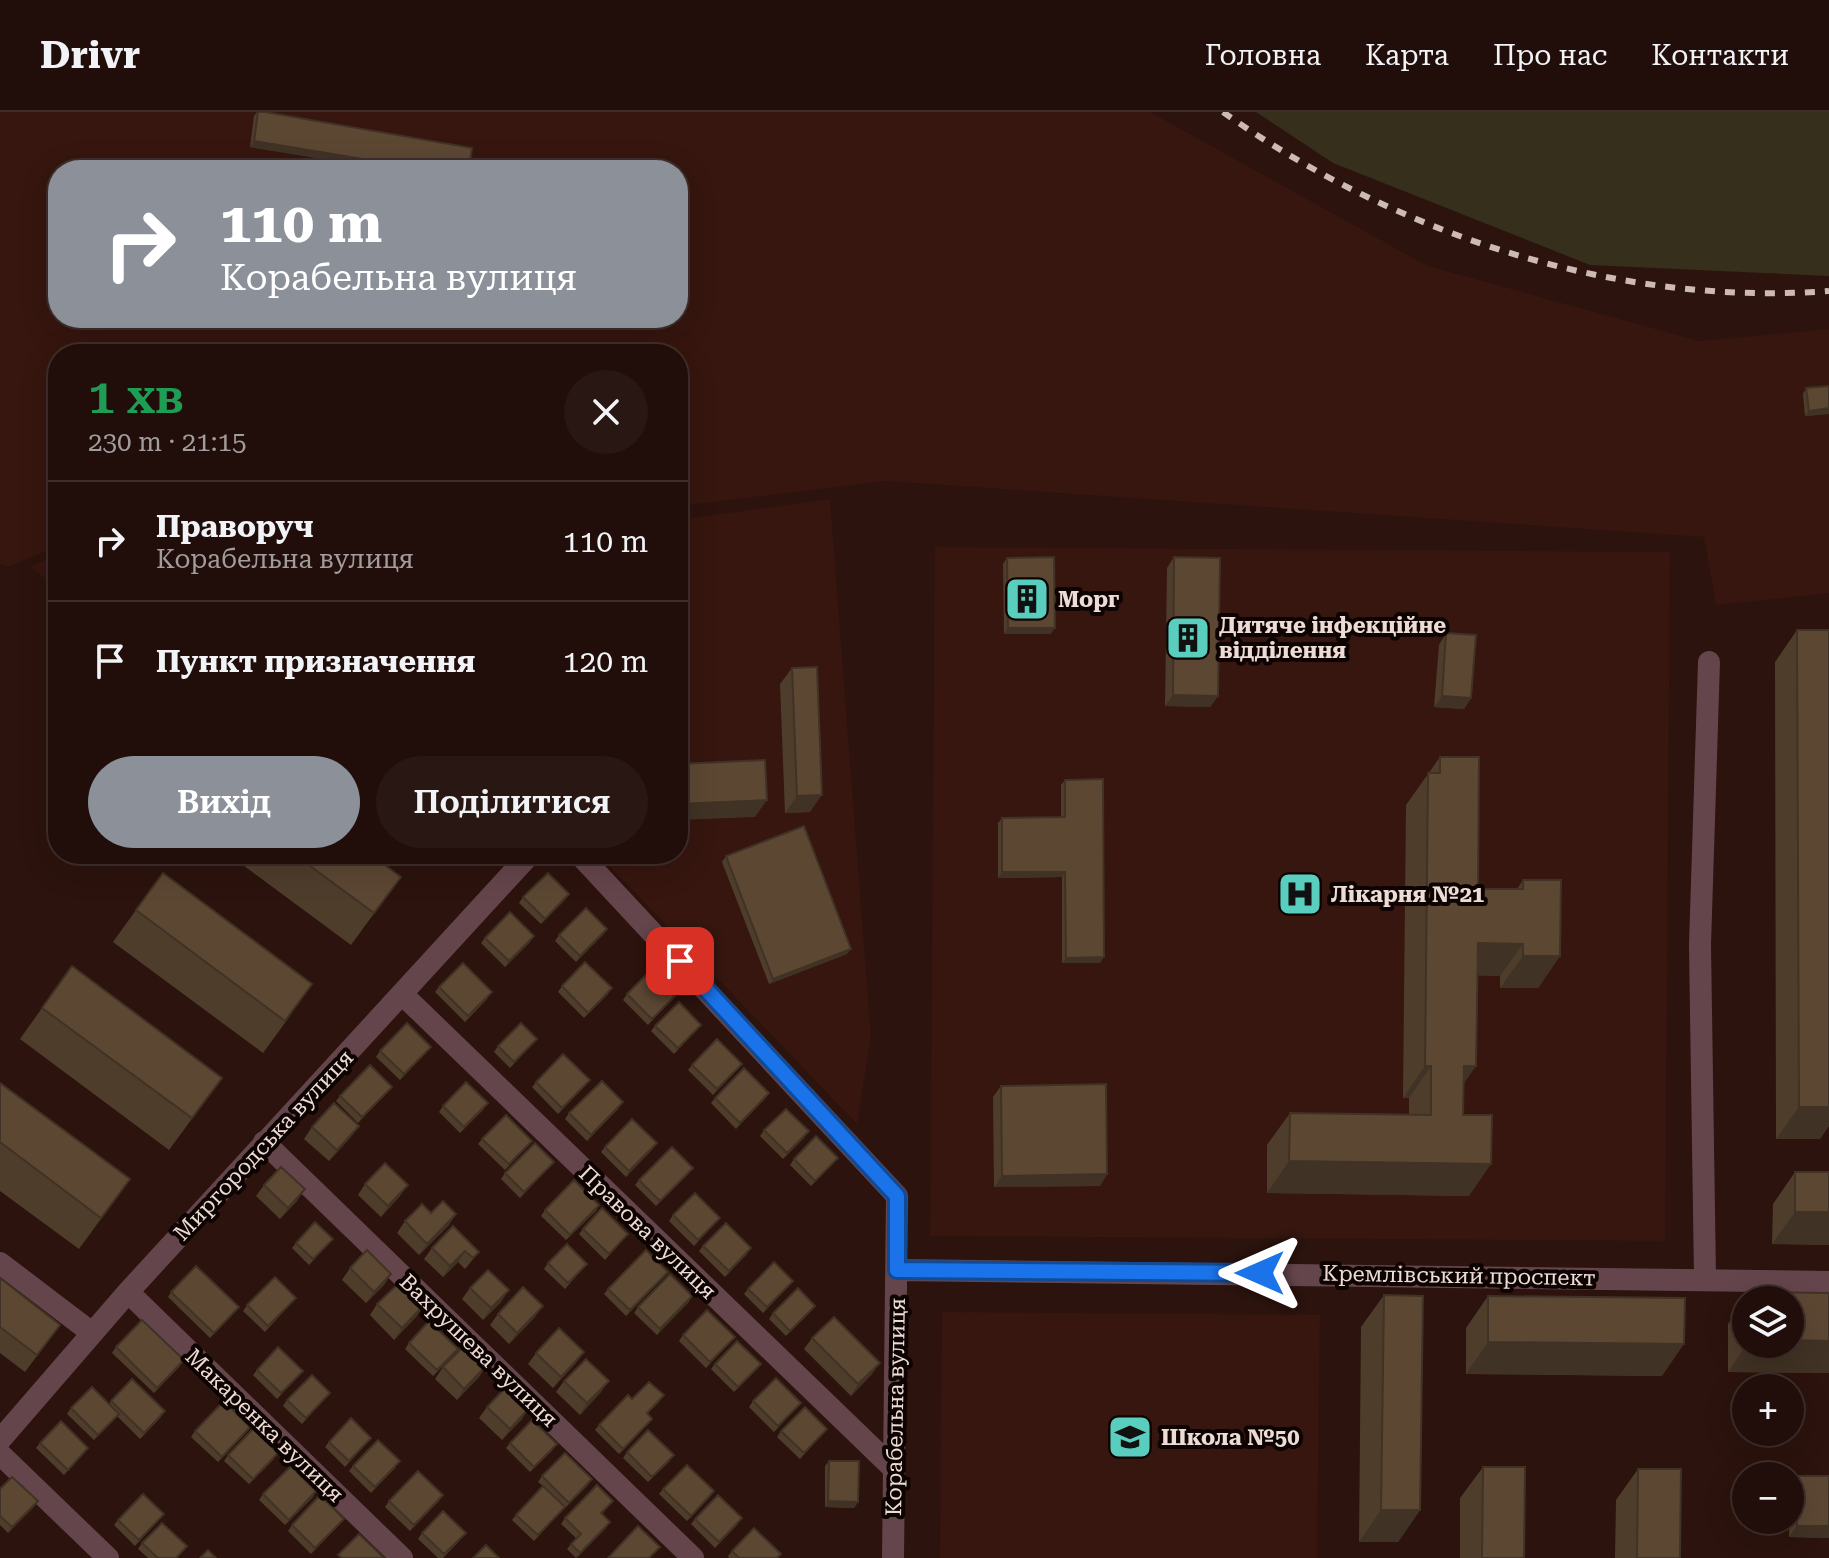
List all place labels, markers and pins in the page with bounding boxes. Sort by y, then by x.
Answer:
building icon: Морг [1003,575,1051,623]
place label: Морг [1058,587,1119,612]
place label: Дитяче інфекційне відділення [1219,613,1446,663]
building icon: Дитяче інфекційне відділення [1164,614,1212,662]
hospital icon: Лікарня №21 [1276,870,1324,918]
place label: Лікарня №21 [1331,882,1484,907]
pin [646,927,714,995]
school or university icon: Школа №50 [1106,1413,1154,1461]
place label: Школа №50 [1161,1425,1300,1450]

